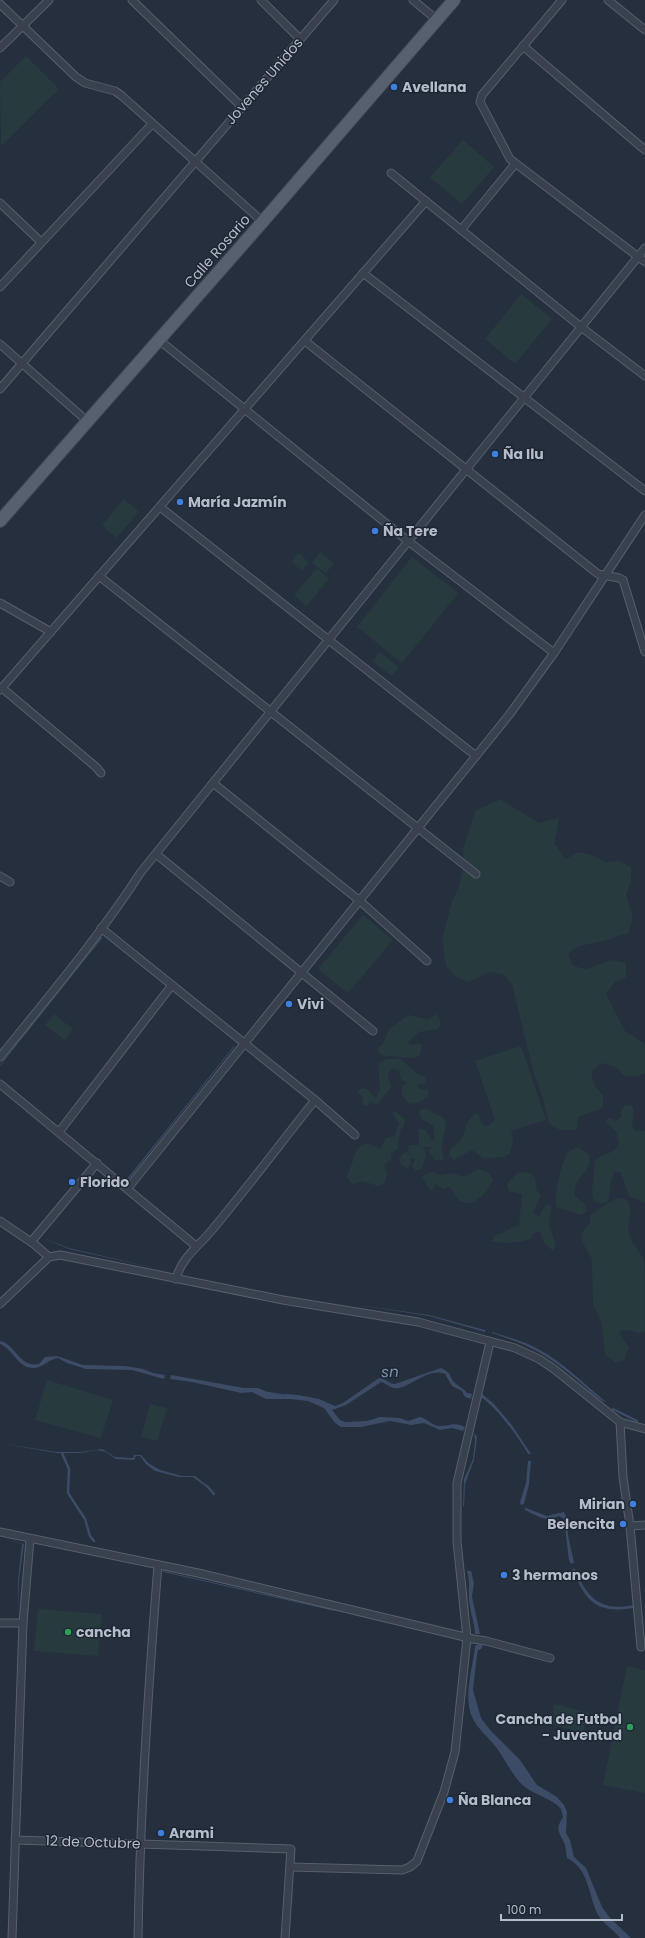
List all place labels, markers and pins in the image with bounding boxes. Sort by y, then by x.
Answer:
place label: Avellana [402,77,466,97]
marker: Avellana [389,82,399,92]
place label: Ña Ilu [503,444,544,464]
marker: Ña Ilu [490,449,500,459]
place label: María Jazmín [188,492,287,512]
marker: María Jazmín [175,497,185,507]
place label: Ña Tere [383,521,438,541]
marker: Ña Tere [370,526,380,536]
place label: Vivi [297,994,324,1014]
marker: Vivi [284,999,294,1009]
place label: Florido [80,1172,129,1192]
marker: Florido [67,1177,77,1187]
place label: Mirian [579,1494,625,1514]
marker: Mirian [628,1499,638,1509]
place label: Belencita [547,1514,615,1534]
marker: Belencita [618,1519,628,1529]
place label: 3 hermanos [512,1565,598,1585]
marker: 3 hermanos [499,1570,509,1580]
place label: cancha [76,1622,131,1642]
marker: cancha [63,1627,73,1637]
place label: Cancha de Futbol - Juventud [496,1709,622,1745]
marker: Cancha de Futbol - Juventud [625,1722,635,1732]
place label: Ña Blanca [458,1790,531,1810]
marker: Ña Blanca [445,1795,455,1805]
place label: Arami [169,1823,214,1843]
marker: Arami [156,1828,166,1838]

